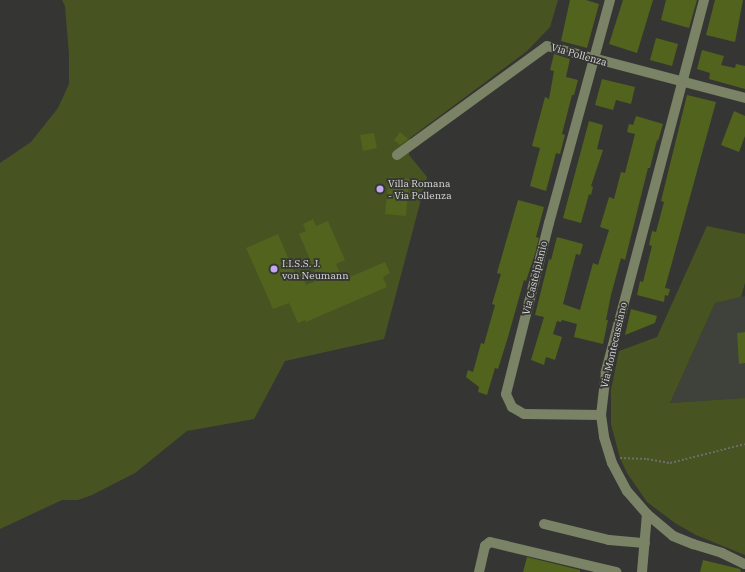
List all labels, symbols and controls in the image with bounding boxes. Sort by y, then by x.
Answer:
street label: Via Pollenza [550,41,608,69]
place label: Villa Romana - Via Pollenza [388,177,452,200]
marker: Villa Romana - Via Pollenza [375,184,385,194]
street label: Via Castelplanio [520,240,550,316]
place label: I.I.S.S. J. von Neumann [282,257,349,280]
marker: I.I.S.S. J. von Neumann [269,264,279,274]
street label: Via Montecassiano [598,301,630,389]

